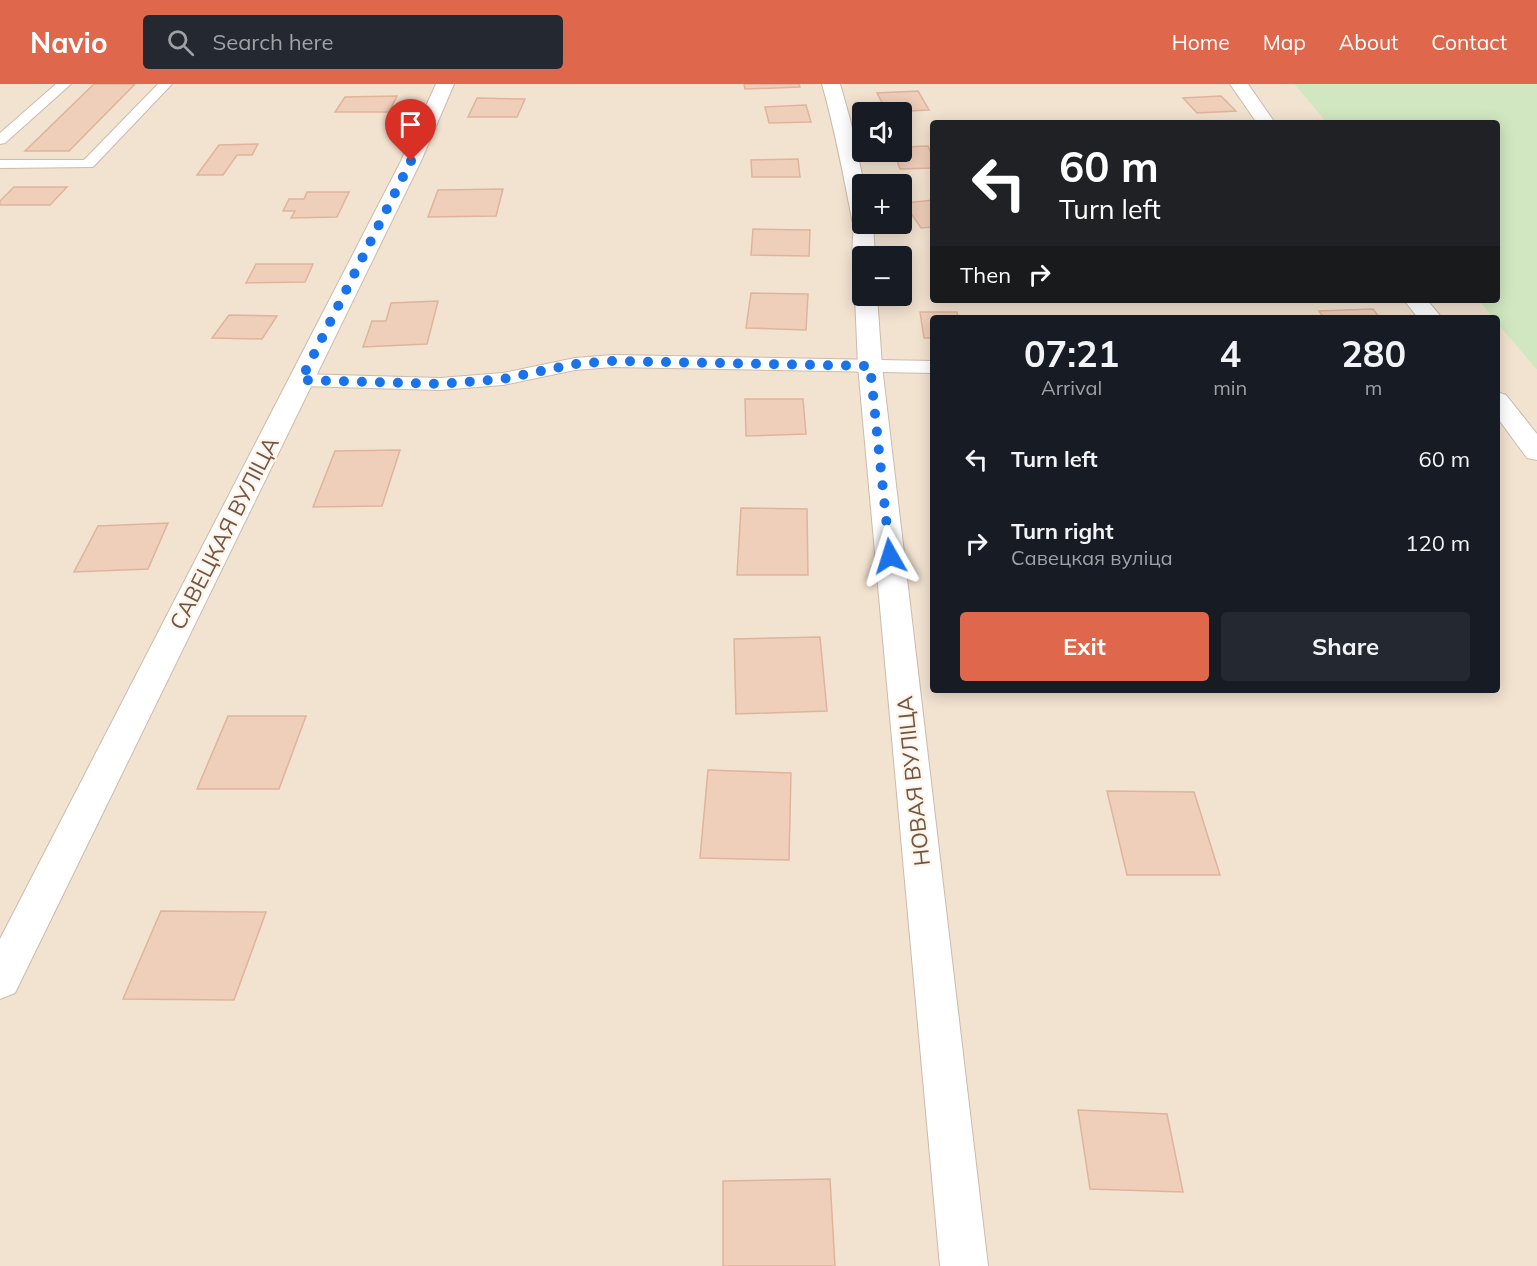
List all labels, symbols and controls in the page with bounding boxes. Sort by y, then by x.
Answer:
search box [143,15,563,69]
text: Navio [30,25,107,60]
icon: search [164,26,197,59]
text: Search here [212,28,333,56]
text: Home [1172,29,1230,55]
text: Map [1263,29,1306,55]
text: About [1339,29,1398,55]
text: Contact [1431,29,1507,55]
pin [385,99,436,161]
map controls [852,102,912,306]
button: sound [852,102,912,162]
icon: arrive [394,108,427,141]
text: 60 m [1059,140,1159,193]
icon: left [960,144,1038,222]
button: + [852,174,912,234]
text: Turn left [1059,192,1161,226]
button: − [852,246,912,306]
icon: right [1023,258,1056,291]
text: Then [960,261,1011,289]
text: 07:21 [1024,331,1119,376]
text: 4 [1219,331,1241,376]
text: 280 [1341,331,1406,376]
text: Arrival [1041,375,1102,400]
text: min [1213,375,1247,400]
text: m [1365,375,1382,400]
street label: САВЕЦКАЯ ВУЛІЦА [163,432,285,634]
icon: left [960,443,993,476]
text: Turn left [1011,445,1098,473]
text: 60 m [1419,445,1470,473]
text: Turn right [1011,517,1114,545]
position arrow [858,524,922,588]
icon: right [960,527,993,560]
text: 120 m [1405,529,1470,557]
text: Савецкая вуліца [1011,545,1173,570]
button: Exit [960,612,1209,681]
button: Share [1221,612,1470,681]
street label: НОВАЯ ВУЛІЦА [890,695,936,867]

